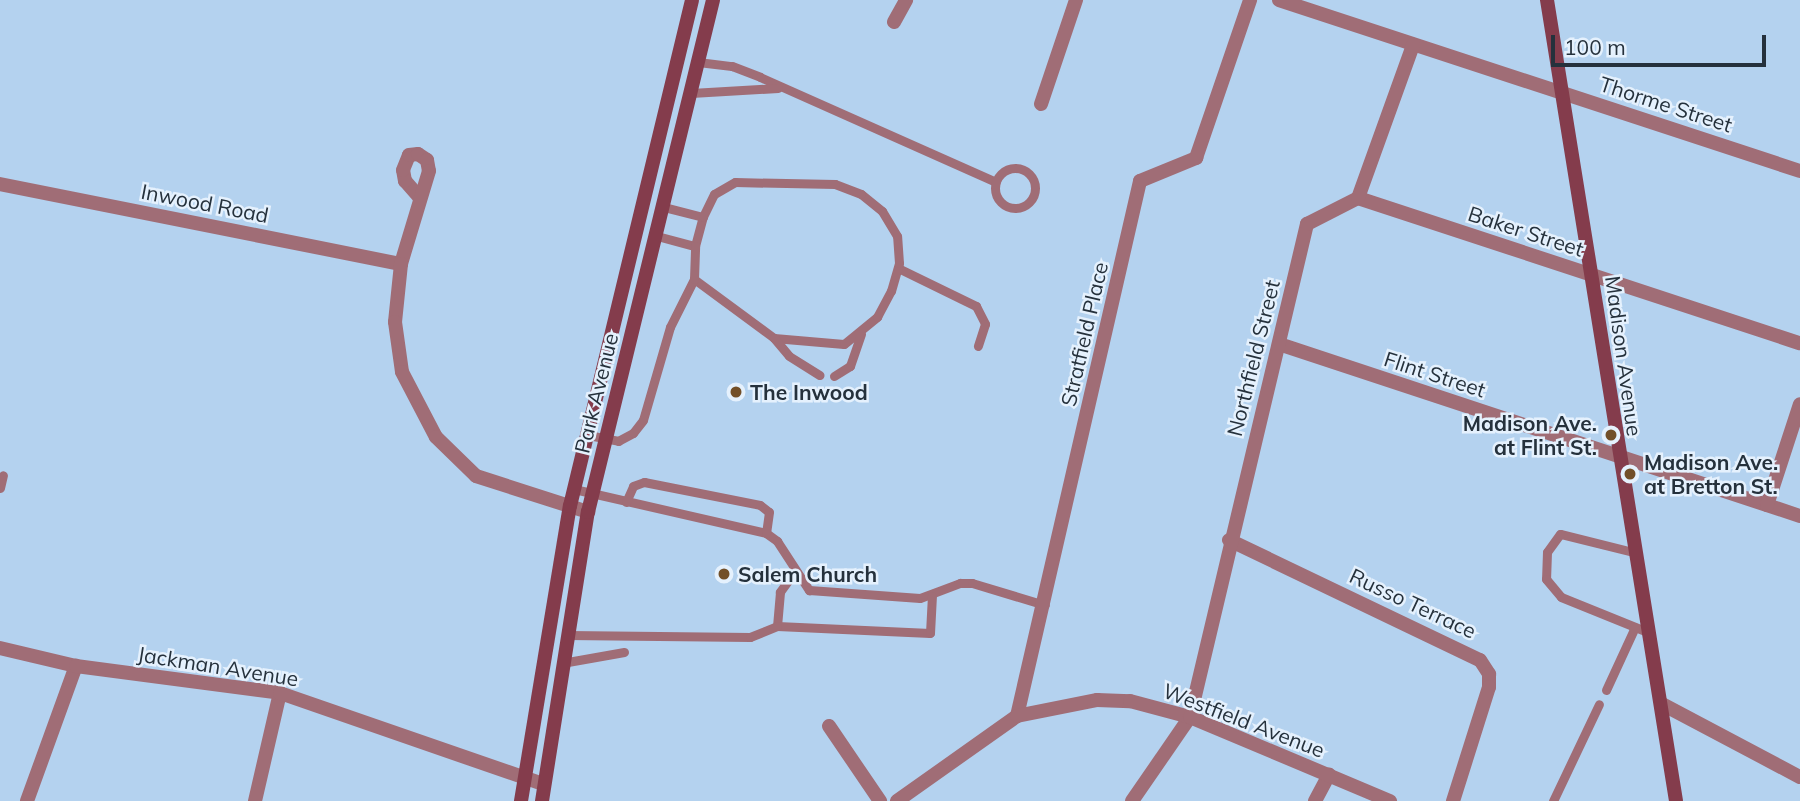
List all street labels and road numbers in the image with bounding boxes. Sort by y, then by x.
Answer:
street label: Thorme Street [1596,71,1736,137]
street label: Inwood Road [139,178,271,228]
street label: Baker Street [1465,200,1587,262]
street label: Stratfield Place [1055,259,1113,409]
street label: Madison Avenue [1600,274,1648,438]
street label: Northfield Street [1221,277,1285,439]
street label: Park Avenue [569,330,623,456]
street label: Flint Street [1381,346,1489,402]
street label: Russo Terrace [1346,563,1480,643]
street label: Jackman Avenue [136,641,300,691]
street label: Westfield Avenue [1160,678,1328,762]

